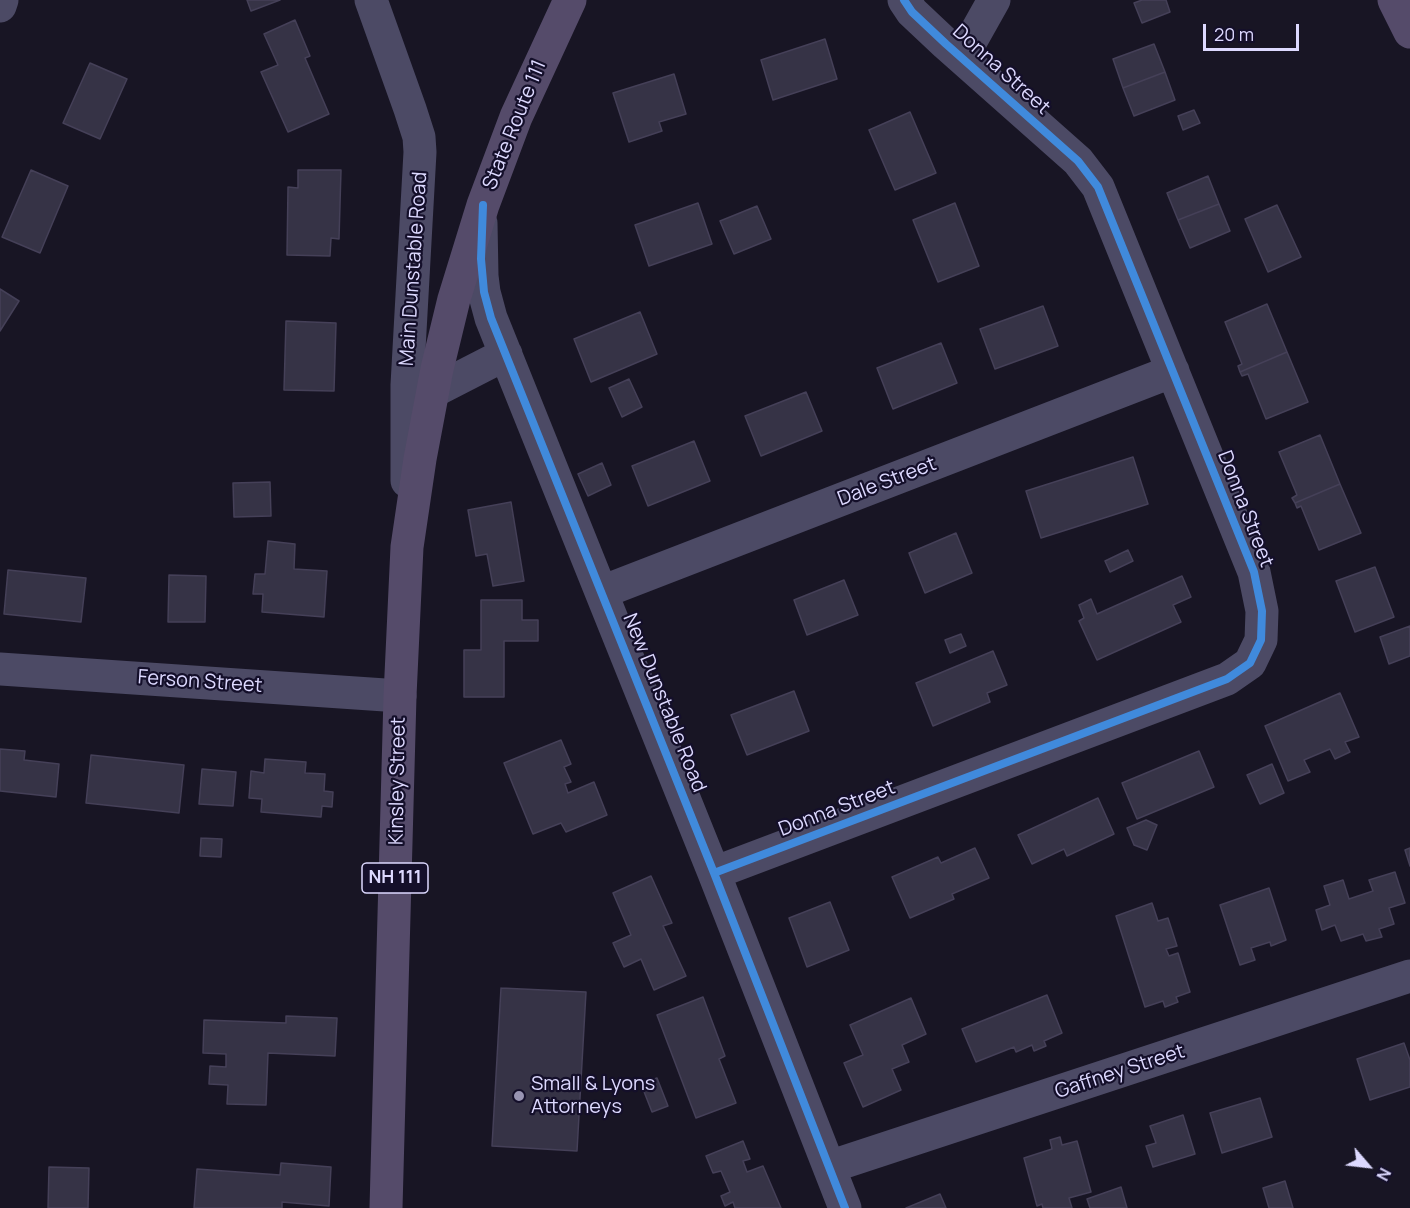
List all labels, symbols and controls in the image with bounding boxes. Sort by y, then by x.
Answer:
scale bar [1206,12,1302,50]
street label: Donna Street [947,20,1055,120]
text: 20 m [1214,22,1254,46]
street label: State Route 111 [478,57,552,193]
street label: Main Dunstable Road [395,171,433,367]
street label: Donna Street [1212,447,1278,571]
street label: Dale Street [834,452,940,512]
street label: New Dunstable Road [617,610,711,796]
street label: Ferson Street [137,666,263,698]
street label: Kinsley Street [385,717,411,845]
street label: Donna Street [775,776,899,842]
road number: NH 111 [362,863,428,893]
street label: Gaffney Street [1052,1040,1188,1104]
place label: Small & Lyons Attorneys [531,1072,655,1119]
marker: Small & Lyons Attorneys [512,1089,526,1103]
north arrow [1338,1136,1398,1196]
text: N [1371,1164,1396,1185]

